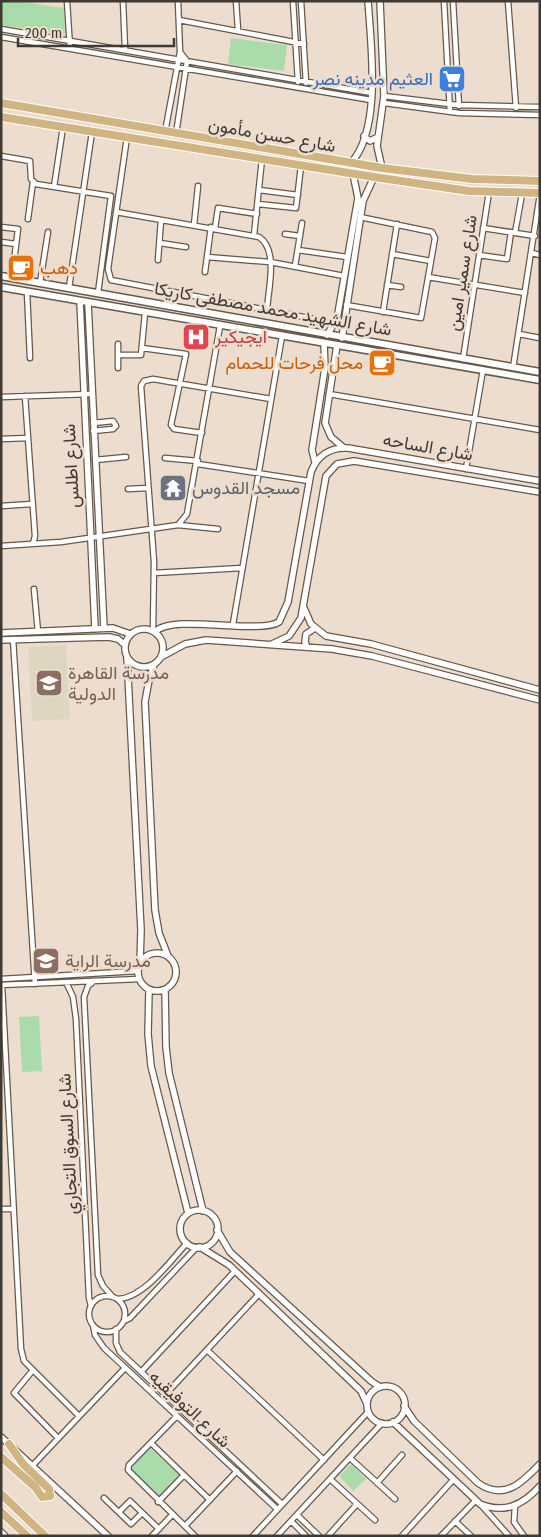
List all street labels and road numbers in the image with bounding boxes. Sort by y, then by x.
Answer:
street label: شارع حسن مأمون [206,113,337,158]
street label: شارع سمير امين [442,213,483,333]
street label: شارع الشهيد محمد مصطفى كاريكا [152,277,393,342]
street label: شارع اطلس [58,423,85,509]
street label: شارع الساحه [381,428,475,467]
street label: شارع السوق التجاري [53,1073,87,1215]
street label: شارع التوفيقيه [144,1366,235,1453]

